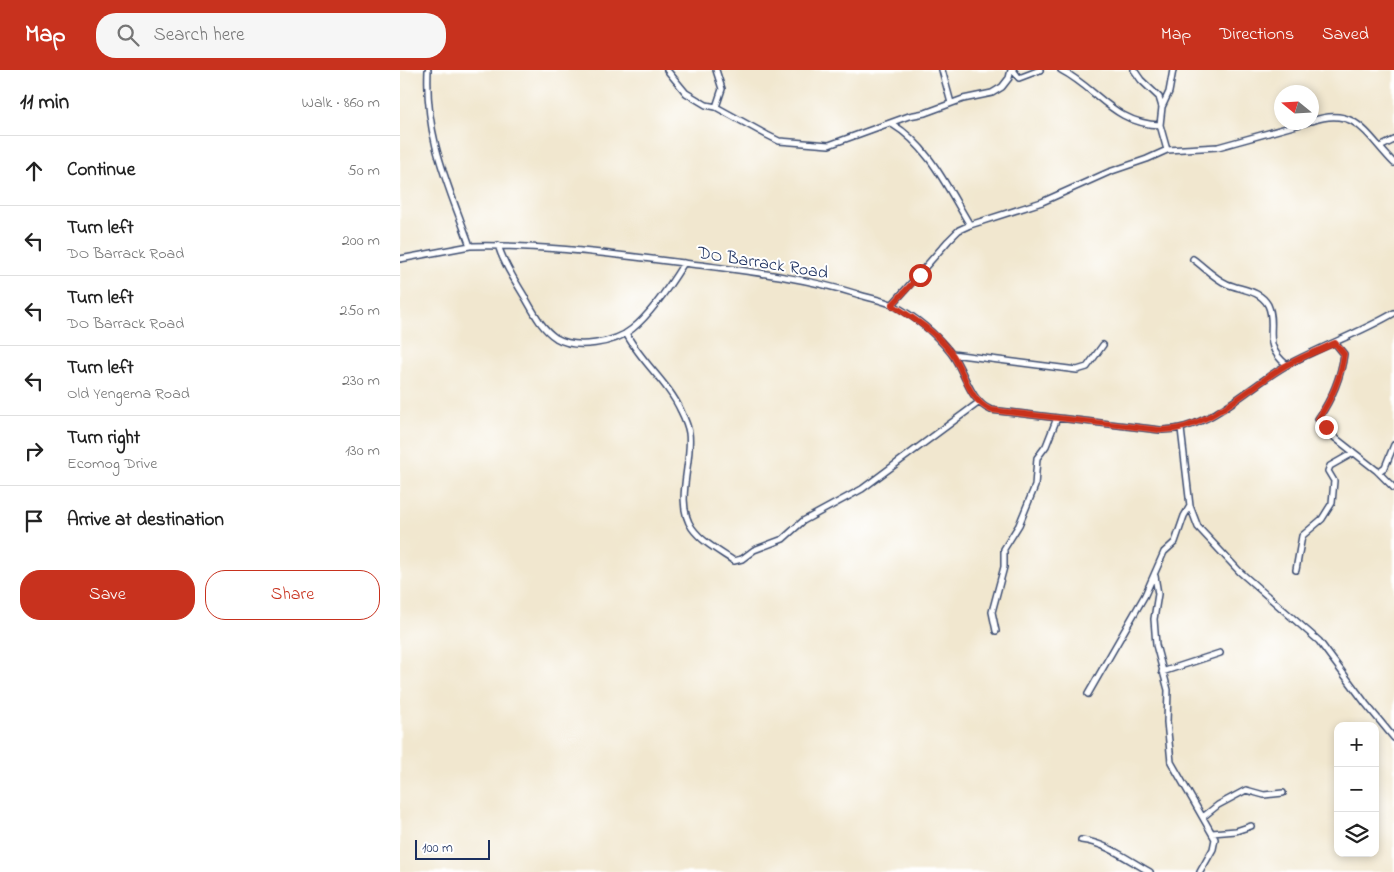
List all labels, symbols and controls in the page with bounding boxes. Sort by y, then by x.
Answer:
search box [96,13,446,58]
text: Map [25,18,66,53]
icon: search [114,21,142,49]
text: Search here [154,22,245,49]
text: Map [1161,22,1191,48]
text: Directions [1219,22,1294,48]
text: Saved [1322,22,1369,48]
north arrow [1274,85,1319,130]
text: 11 min [20,88,69,118]
text: Walk · 860 m [301,91,380,115]
icon: ahead [20,157,48,185]
text: Continue [67,157,135,184]
text: 50 m [348,159,380,183]
text: Turn left [67,215,134,242]
icon: left [20,227,48,255]
text: 200 m [342,229,380,253]
street label: DO Barrack Road [695,241,830,287]
text: DO Barrack Road [67,242,184,266]
route start [909,264,932,287]
text: Turn left [67,285,134,312]
icon: left [20,297,48,325]
text: 250 m [340,299,380,323]
text: DO Barrack Road [67,312,184,336]
text: Turn left [67,355,134,382]
icon: left [20,367,48,395]
text: 230 m [342,369,380,393]
text: Old Yengema Road [67,382,190,406]
route end [1315,416,1338,439]
text: Turn right [67,425,140,452]
icon: right [20,437,48,465]
text: 130 m [345,439,380,463]
text: Ecomog Drive [67,452,157,476]
icon: arrive [20,507,48,535]
text: Arrive at destination [67,507,224,534]
button: Save [20,570,195,620]
button: Share [205,570,380,620]
map controls [1334,722,1379,857]
button: + [1334,722,1379,767]
button: − [1334,767,1379,812]
button: layers [1334,812,1379,857]
scale bar [415,837,490,860]
text: 100 m [422,838,453,859]

